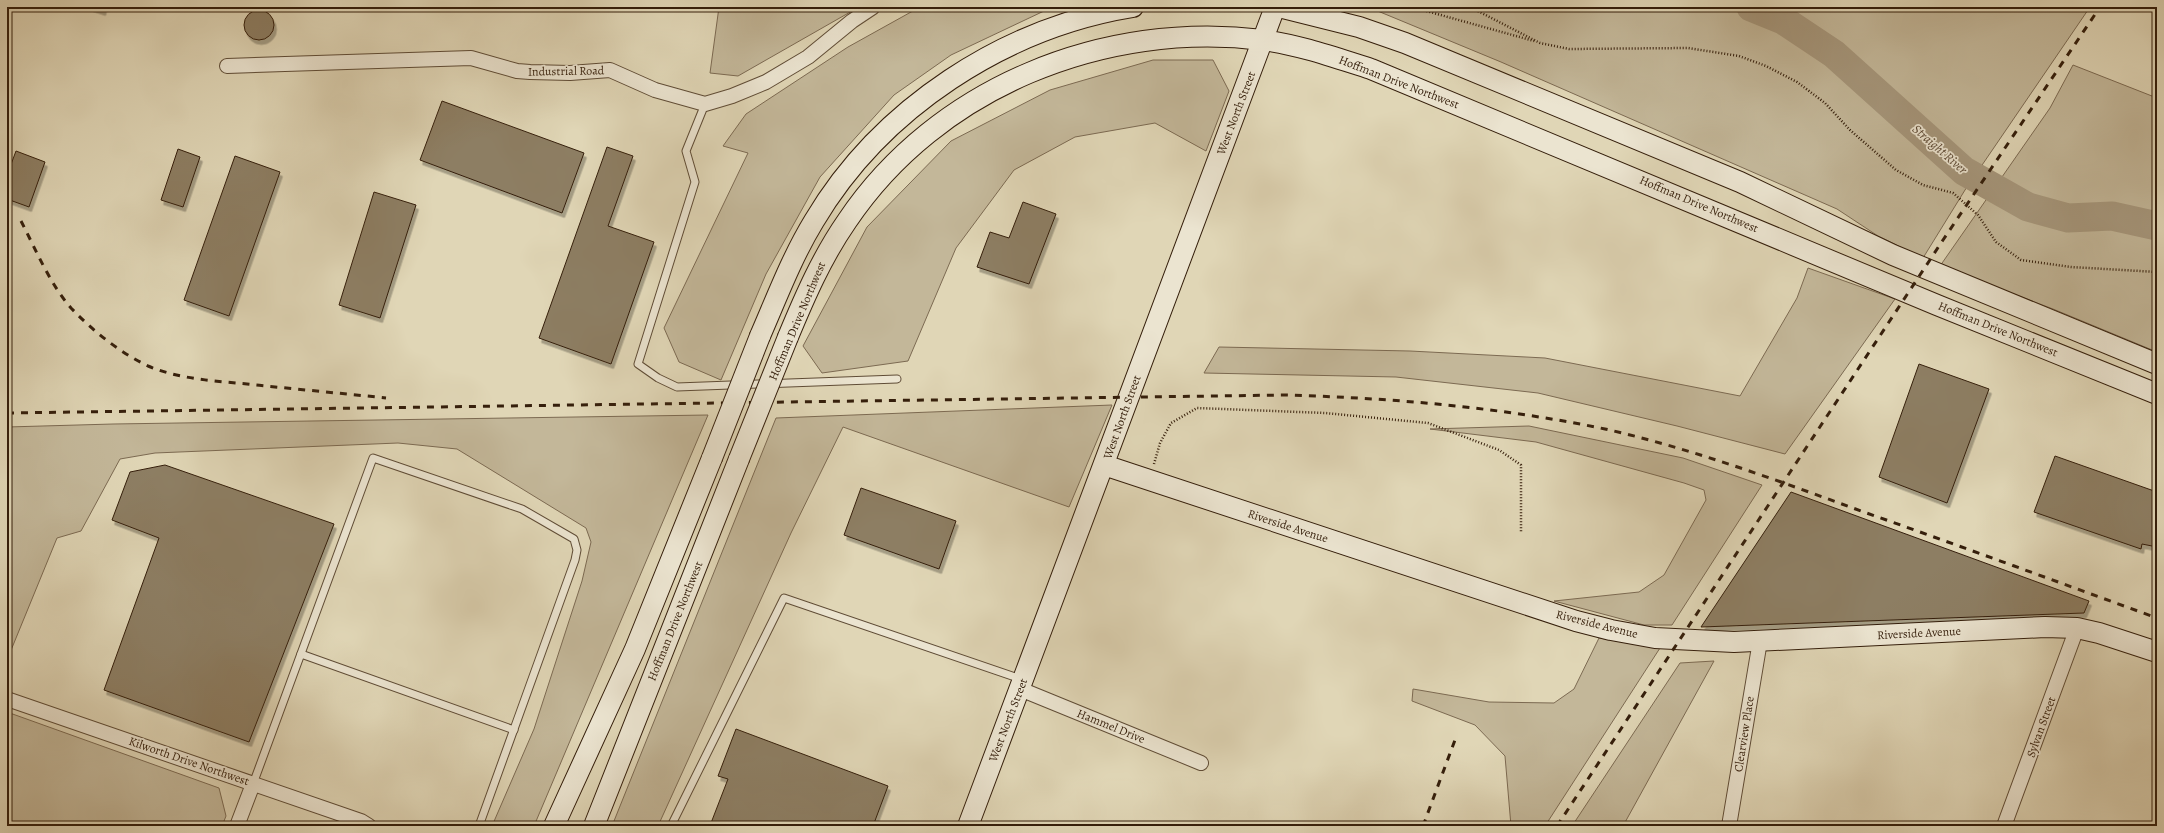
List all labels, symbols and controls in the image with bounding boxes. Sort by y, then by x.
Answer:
street label: Hoffman Drive Northwest [1337,52,1462,112]
street label: Industrial Road [528,62,605,80]
street label: West North Street [1212,69,1259,158]
water label: Straight River [1909,120,1971,178]
street label: Hoffman Drive Northwest [1637,172,1761,236]
street label: Hoffman Drive Northwest [765,259,829,383]
street label: Hoffman Drive Northwest [1936,298,2060,360]
street label: West North Street [1099,373,1145,462]
street label: Riverside Avenue [1246,505,1330,547]
street label: Hoffman Drive Northwest [644,559,706,683]
street label: Riverside Avenue [1554,606,1640,642]
street label: Riverside Avenue [1877,623,1961,643]
street label: West North Street [984,676,1031,765]
street label: Sylvan Street [2023,694,2059,760]
street label: Clearview Place [1730,695,1758,773]
street label: Hammel Drive [1075,705,1147,747]
street label: Kilworth Drive Northwest [127,733,251,789]

